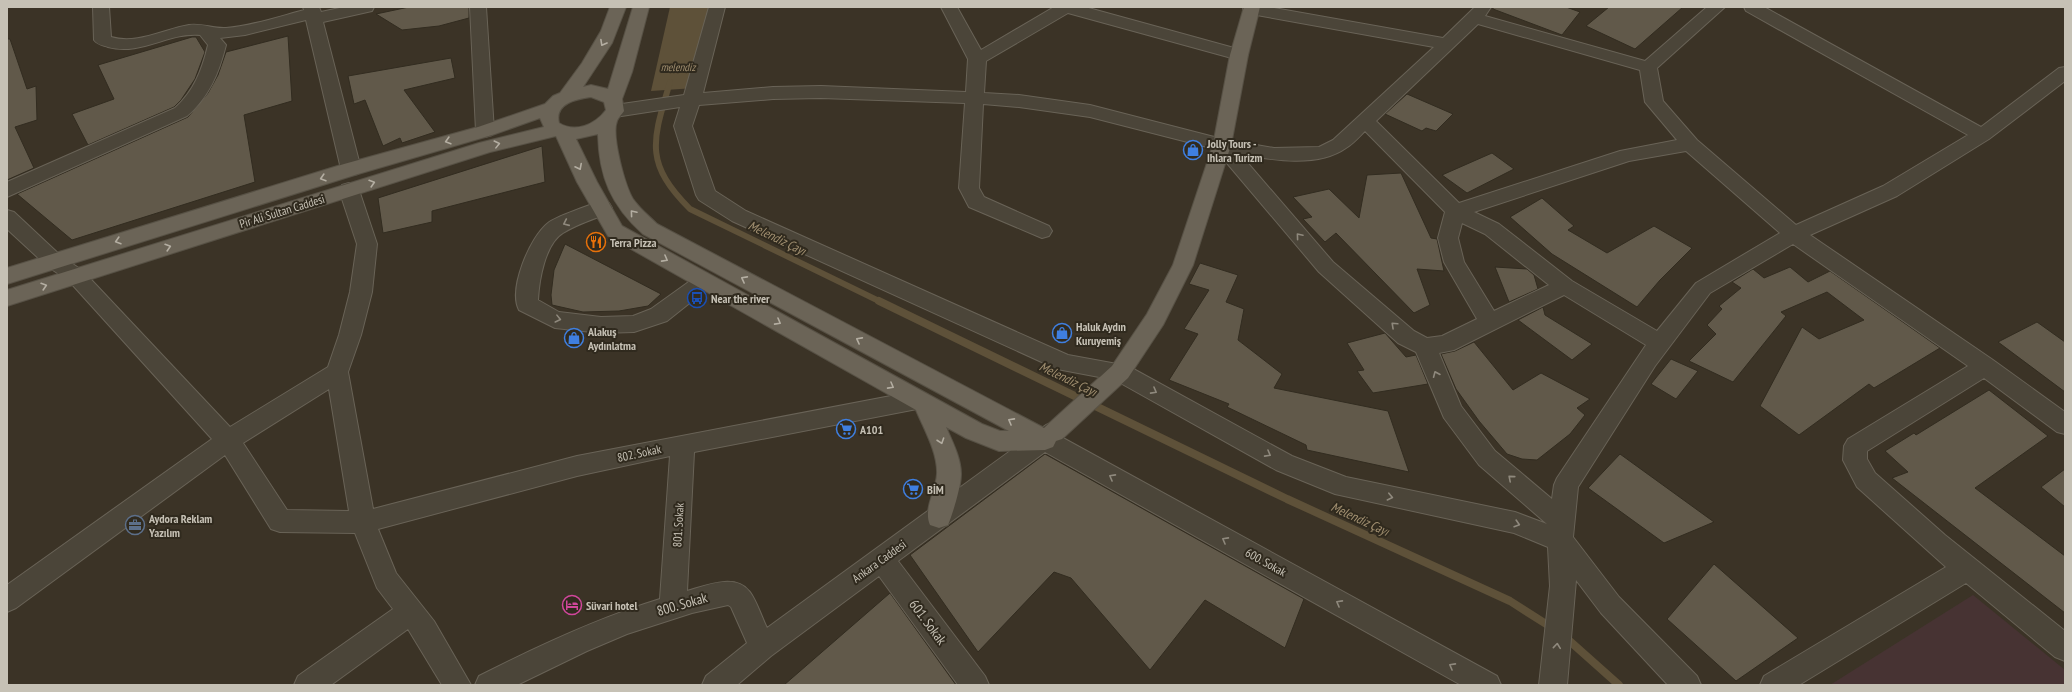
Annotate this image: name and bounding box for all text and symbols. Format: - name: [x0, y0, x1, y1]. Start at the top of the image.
- one-way arrow: [601, 39, 608, 46]
- water label: melendiz: [661, 60, 696, 74]
- one-way arrow: [444, 136, 451, 145]
- place label: Jolly Tours - Ihlara Turizm: [1206, 136, 1262, 165]
- shop icon: Jolly Tours - Ihlara Turizm: [1182, 139, 1204, 161]
- one-way arrow: [493, 141, 500, 149]
- one-way arrow: [575, 163, 582, 170]
- one-way arrow: [320, 173, 327, 182]
- one-way arrow: [369, 179, 376, 188]
- street label: Pir Ali Sultan Caddesi: [238, 191, 326, 231]
- one-way arrow: [630, 211, 637, 218]
- water label: Melendiz Çayı: [745, 217, 810, 260]
- one-way arrow: [563, 218, 570, 226]
- restaurant icon: Terra Pizza: [585, 231, 607, 253]
- one-way arrow: [1297, 233, 1304, 240]
- place label: Terra Pizza: [610, 235, 657, 250]
- one-way arrow: [115, 236, 122, 245]
- one-way arrow: [165, 243, 172, 252]
- one-way arrow: [661, 254, 668, 261]
- one-way arrow: [741, 276, 748, 284]
- one-way arrow: [41, 282, 48, 291]
- bus stop icon: Near the river: [686, 287, 708, 309]
- place label: Near the river: [711, 291, 770, 306]
- one-way arrow: [554, 314, 561, 323]
- one-way arrow: [774, 318, 781, 325]
- place label: Haluk Aydın Kuruyemiş: [1076, 319, 1126, 348]
- shop icon: Haluk Aydın Kuruyemiş: [1051, 322, 1073, 344]
- one-way arrow: [1391, 323, 1398, 330]
- place label: Alakuş Aydınlatma: [587, 324, 636, 353]
- shop icon: Alakuş Aydınlatma: [563, 327, 585, 349]
- one-way arrow: [856, 337, 863, 345]
- water label: Melendiz Çayı: [1036, 358, 1101, 401]
- one-way arrow: [1433, 371, 1441, 378]
- one-way arrow: [887, 381, 895, 388]
- one-way arrow: [1150, 386, 1157, 393]
- supermarket icon: A101: [835, 418, 857, 440]
- one-way arrow: [1008, 418, 1015, 425]
- place label: A101: [859, 422, 883, 437]
- one-way arrow: [936, 438, 944, 445]
- street label: 802. Sokak: [616, 441, 663, 465]
- one-way arrow: [1264, 449, 1271, 456]
- one-way arrow: [1108, 474, 1116, 481]
- one-way arrow: [1508, 476, 1516, 483]
- supermarket icon: BİM: [902, 478, 924, 500]
- place label: BİM: [927, 482, 944, 497]
- one-way arrow: [1386, 492, 1393, 501]
- water label: Melendiz Çayı: [1328, 498, 1393, 540]
- street label: 801. Sokak: [669, 502, 687, 548]
- place label: Aydora Reklam Yazılım: [148, 511, 212, 540]
- office icon: Aydora Reklam Yazılım: [124, 514, 146, 536]
- one-way arrow: [1513, 519, 1520, 528]
- street label: Ankara Caddesi: [849, 536, 909, 586]
- one-way arrow: [1222, 537, 1229, 544]
- street label: 600. Sokak: [1243, 545, 1289, 580]
- street label: 800. Sokak: [655, 588, 710, 620]
- hotel icon: Süvari hotel: [561, 594, 583, 616]
- street label: 601. Sokak: [905, 596, 951, 649]
- place label: Süvari hotel: [586, 598, 637, 613]
- one-way arrow: [1336, 600, 1343, 608]
- one-way arrow: [1552, 643, 1561, 649]
- one-way arrow: [1449, 664, 1457, 671]

